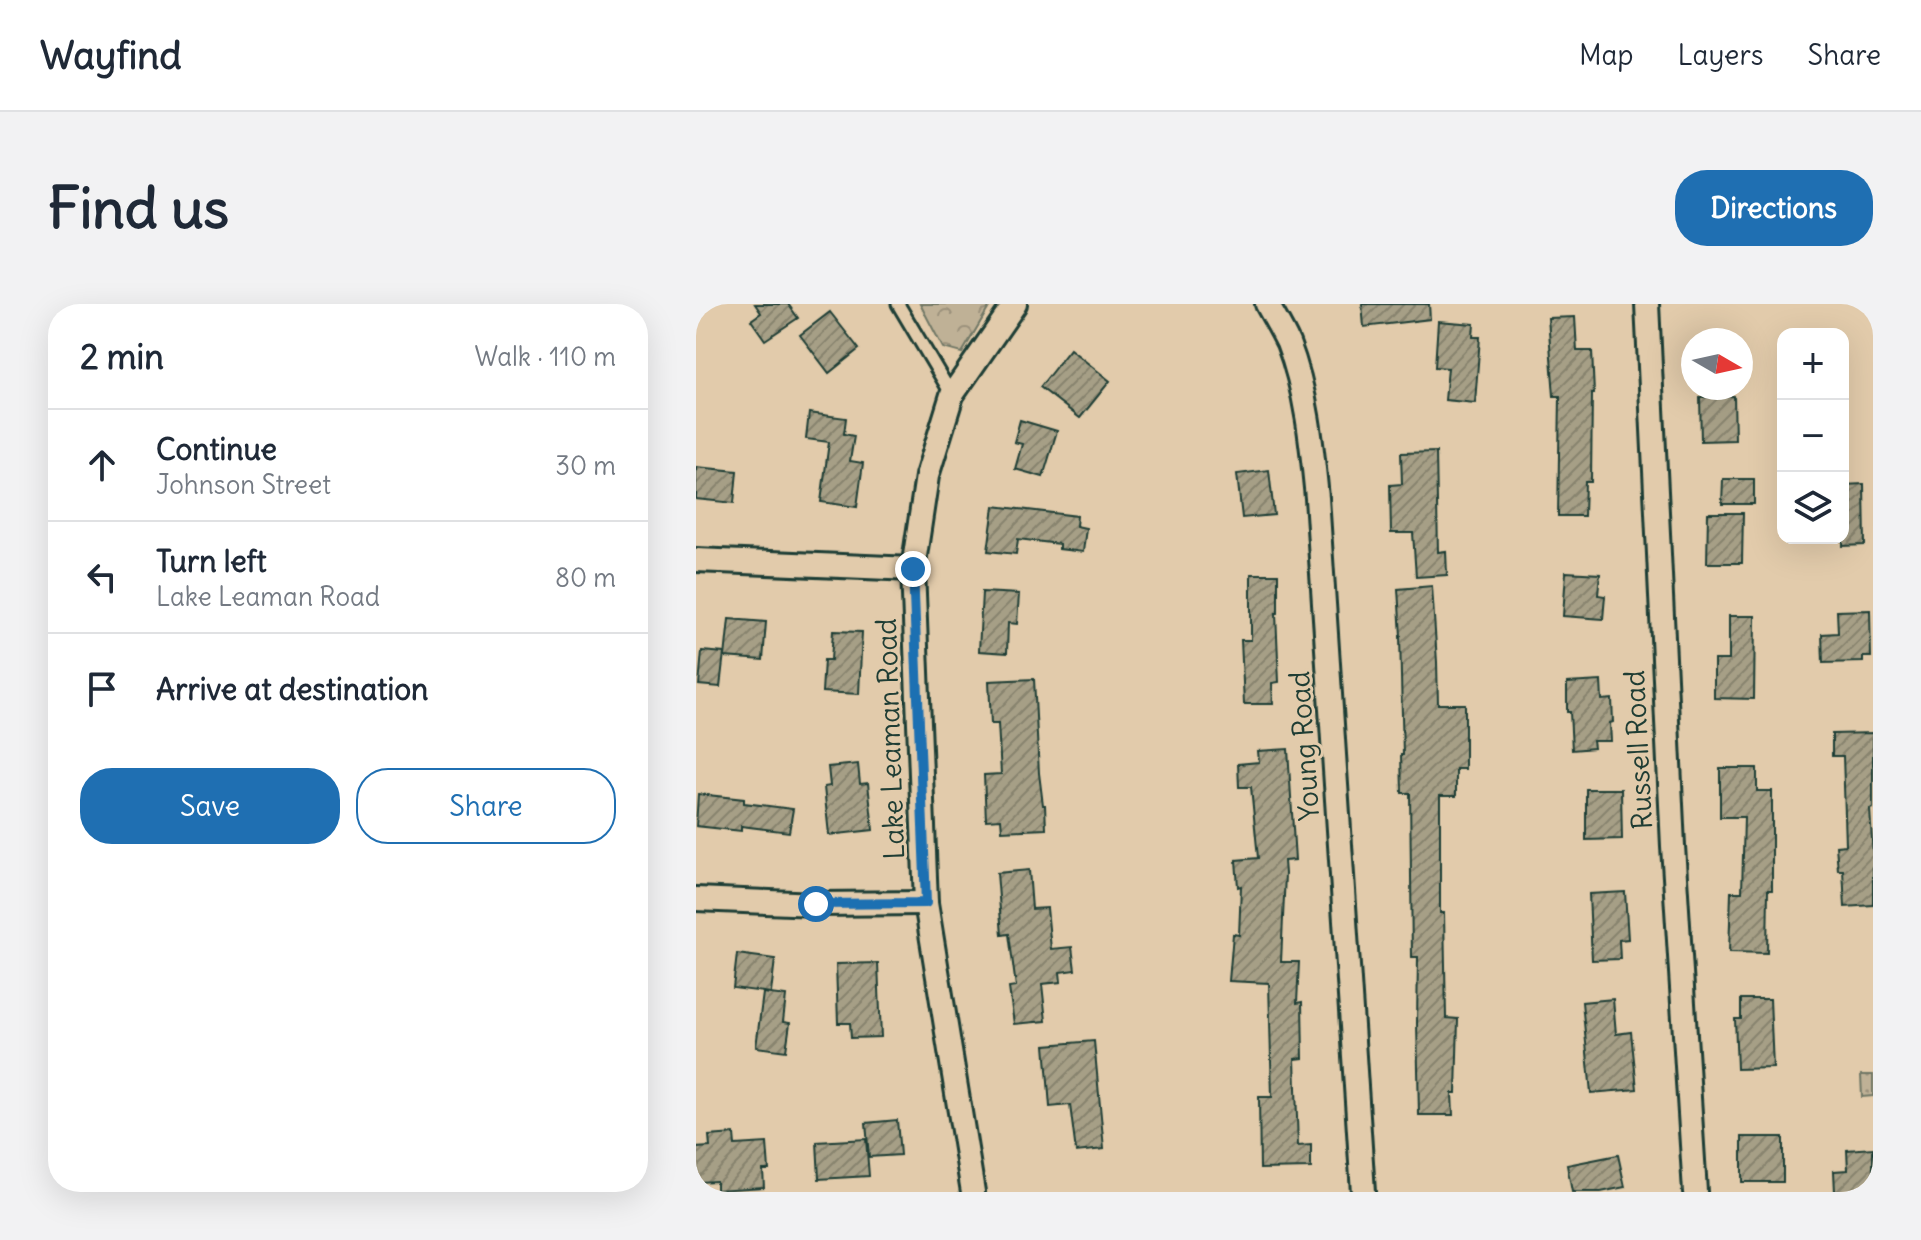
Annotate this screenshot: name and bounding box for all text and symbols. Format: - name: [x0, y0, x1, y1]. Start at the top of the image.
- text: Wayfind: [40, 32, 182, 79]
- text: Map: [1579, 37, 1634, 73]
- text: Layers: [1678, 37, 1764, 73]
- text: Share: [1808, 37, 1881, 73]
- button: Directions: [1675, 170, 1873, 246]
- text: Find us: [48, 173, 229, 243]
- north arrow: [1681, 328, 1753, 400]
- map controls: [1777, 328, 1849, 544]
- button: +: [1777, 328, 1849, 400]
- text: 2 min: [80, 335, 164, 378]
- text: Walk · 110 m: [474, 340, 616, 373]
- button: −: [1777, 400, 1849, 472]
- text: Continue: [156, 430, 277, 468]
- icon: ahead: [80, 443, 124, 487]
- text: 30 m: [555, 449, 616, 482]
- text: Johnson Street: [156, 468, 331, 501]
- button: layers: [1777, 472, 1849, 544]
- text: Turn left: [156, 542, 267, 580]
- route end: [895, 551, 931, 587]
- icon: left: [80, 555, 124, 599]
- text: 80 m: [555, 561, 616, 594]
- text: Lake Leaman Road: [156, 580, 380, 613]
- street label: Lake Leaman Road: [868, 618, 912, 860]
- icon: arrive: [80, 667, 124, 711]
- street label: Russell Road: [1616, 669, 1660, 831]
- text: Arrive at destination: [156, 670, 428, 708]
- street label: Young Road: [1281, 670, 1327, 822]
- button: Save: [80, 768, 340, 844]
- button: Share: [356, 768, 616, 844]
- route start: [798, 886, 834, 922]

